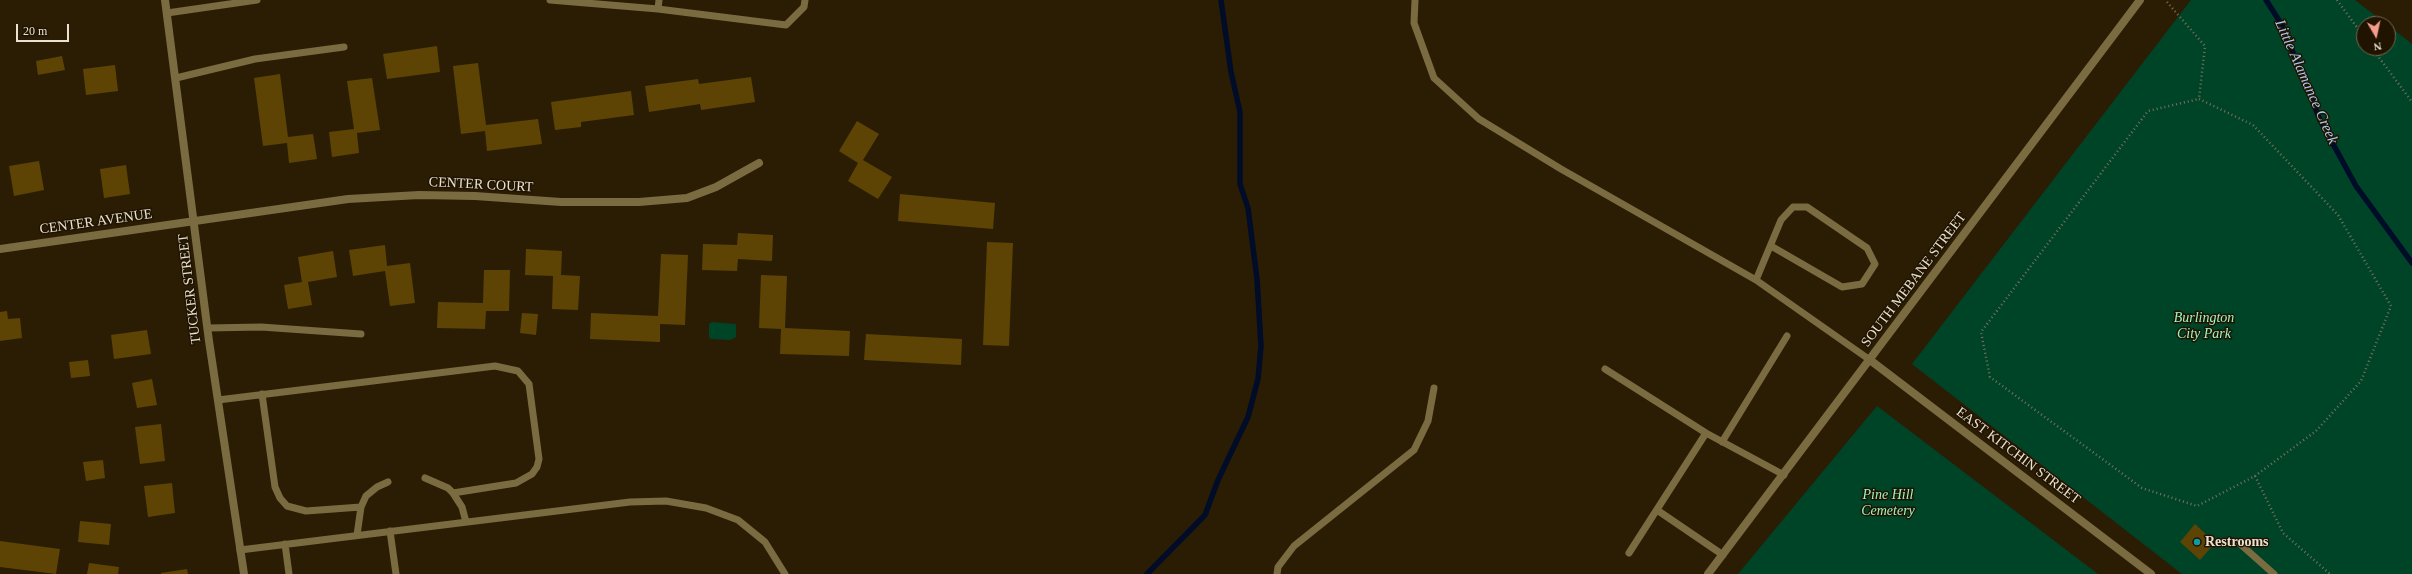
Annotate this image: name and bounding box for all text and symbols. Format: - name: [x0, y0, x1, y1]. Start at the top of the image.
- scale bar: [18, 16, 71, 42]
- north arrow: [2356, 16, 2396, 56]
- water label: Little Alamance Creek: [2270, 17, 2342, 147]
- text: 20 m: [23, 24, 47, 38]
- text: N: [2373, 40, 2383, 53]
- street label: CENTER COURT: [428, 174, 534, 196]
- street label: CENTER AVENUE: [39, 206, 153, 238]
- street label: SOUTH MEBANE STREET: [1858, 209, 1970, 351]
- street label: TUCKER STREET: [175, 233, 205, 345]
- park label: Burlington City Park: [2174, 310, 2234, 342]
- street label: EAST KITCHIN STREET: [1953, 404, 2083, 508]
- park label: Pine Hill Cemetery: [1861, 487, 1915, 520]
- place label: Restrooms: [2205, 534, 2269, 550]
- marker: Restrooms: [2192, 537, 2202, 547]

